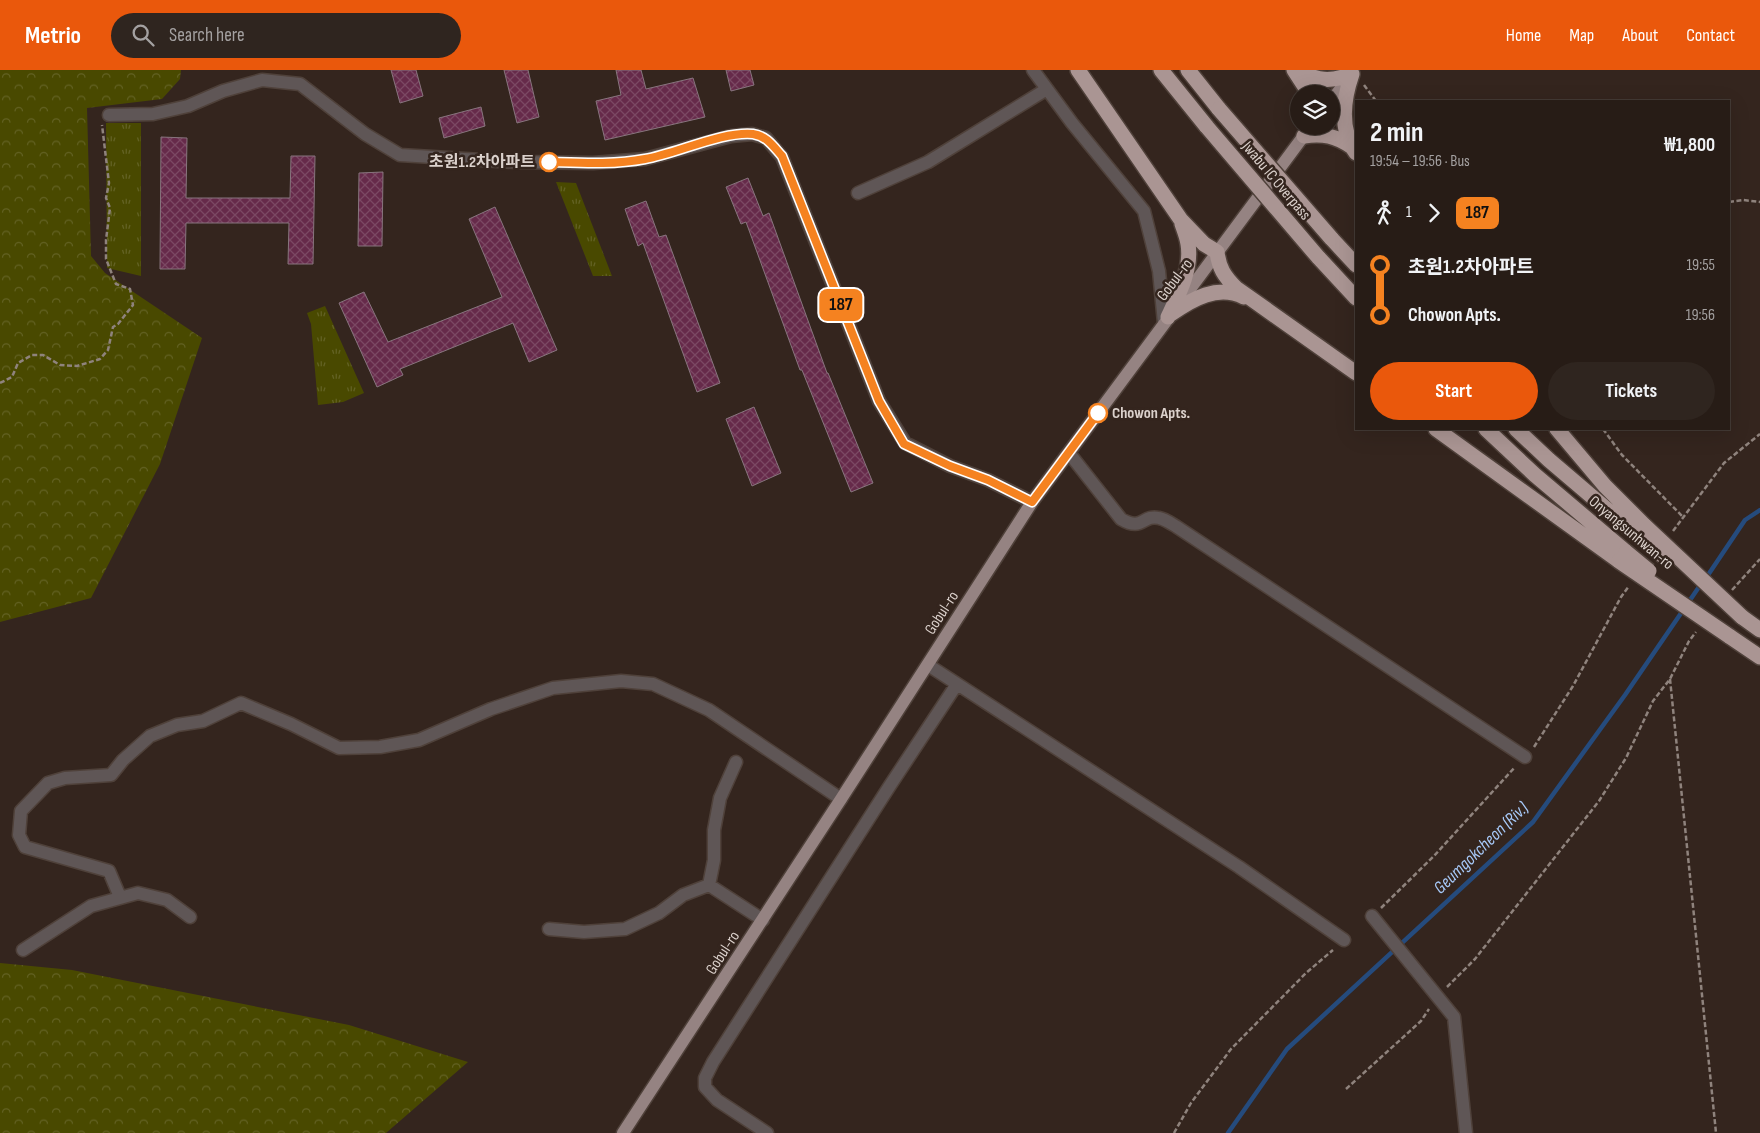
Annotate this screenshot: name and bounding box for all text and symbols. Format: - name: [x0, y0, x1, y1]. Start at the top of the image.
- search box: [111, 13, 461, 58]
- text: Metrio: [25, 21, 81, 50]
- icon: search: [129, 21, 157, 49]
- text: Search here: [169, 24, 245, 47]
- text: Home: [1506, 25, 1541, 46]
- text: Map: [1569, 25, 1594, 46]
- text: About: [1622, 25, 1658, 46]
- text: Contact: [1686, 25, 1735, 46]
- map controls: [1290, 85, 1340, 135]
- button: layers: [1290, 85, 1340, 135]
- text: 2 min: [1370, 116, 1423, 149]
- text: ₩1,800: [1664, 134, 1715, 157]
- street label: Jwabu IC Overpass: [1237, 137, 1315, 224]
- marker: 초원1.2차아파트: [539, 152, 559, 172]
- text: 19:54 – 19:56 · Bus: [1370, 152, 1470, 171]
- place label: 초원1.2차아파트: [429, 153, 535, 172]
- icon: walk: [1370, 199, 1398, 227]
- icon: forward: [1420, 199, 1448, 227]
- text: 187: [1466, 202, 1489, 223]
- text: 1: [1406, 203, 1412, 222]
- street label: Gobul-ro: [1153, 255, 1197, 305]
- text: 초원1.2차아파트: [1408, 256, 1534, 279]
- text: 19:55: [1686, 256, 1715, 275]
- line badge: 187: [812, 289, 870, 321]
- text: 187: [829, 294, 853, 315]
- text: Chowon Apts.: [1408, 304, 1501, 327]
- text: 19:56: [1686, 306, 1715, 325]
- button: Start: [1370, 362, 1538, 420]
- button: Tickets: [1548, 362, 1715, 420]
- marker: Chowon Apts.: [1088, 403, 1108, 423]
- place label: Chowon Apts.: [1112, 404, 1190, 423]
- street label: Onyangsunhwan-ro: [1585, 492, 1677, 574]
- street label: Gobul-ro: [921, 588, 963, 638]
- water label: Geumgokcheon (Riv.): [1429, 798, 1533, 898]
- street label: Gobul-ro: [702, 928, 744, 978]

